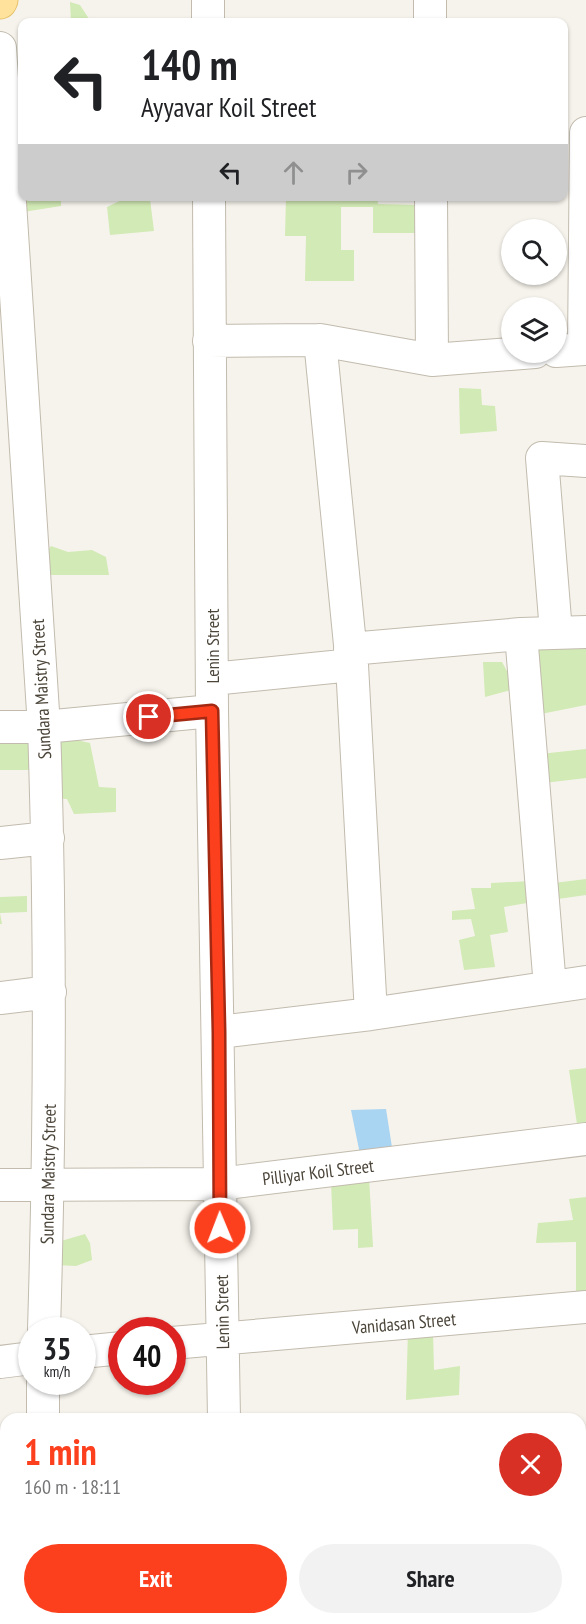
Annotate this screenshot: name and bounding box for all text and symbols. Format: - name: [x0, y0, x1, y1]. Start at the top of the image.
- text: 140 m: [141, 37, 238, 92]
- icon: left: [42, 42, 120, 120]
- text: Ayyavar Koil Street: [141, 90, 316, 124]
- icon: left: [214, 156, 247, 189]
- icon: ahead: [277, 156, 310, 189]
- icon: right: [340, 156, 373, 189]
- map controls: [501, 219, 567, 363]
- button: search: [501, 219, 567, 285]
- button: layers: [501, 297, 567, 363]
- street label: Lenin Street: [201, 609, 224, 683]
- street label: Sundara Maistry Street: [26, 618, 56, 760]
- pin: [123, 691, 174, 742]
- icon: arrive: [132, 700, 165, 733]
- street label: Sundara Maistry Street: [35, 1104, 61, 1244]
- street label: Pilliyar Koil Street: [261, 1154, 375, 1190]
- position arrow: [188, 1196, 252, 1260]
- street label: Lenin Street: [210, 1274, 234, 1350]
- street label: Vanidasan Street: [350, 1307, 457, 1339]
- speed limit sign: 40: [108, 1317, 186, 1395]
- text: 35: [43, 1329, 71, 1368]
- text: km/h: [44, 1362, 70, 1381]
- text: 1 min: [24, 1428, 97, 1475]
- button: close: [499, 1433, 562, 1496]
- text: 160 m · 18:11: [24, 1474, 121, 1500]
- button: Exit: [24, 1544, 287, 1613]
- button: Share: [299, 1544, 562, 1613]

